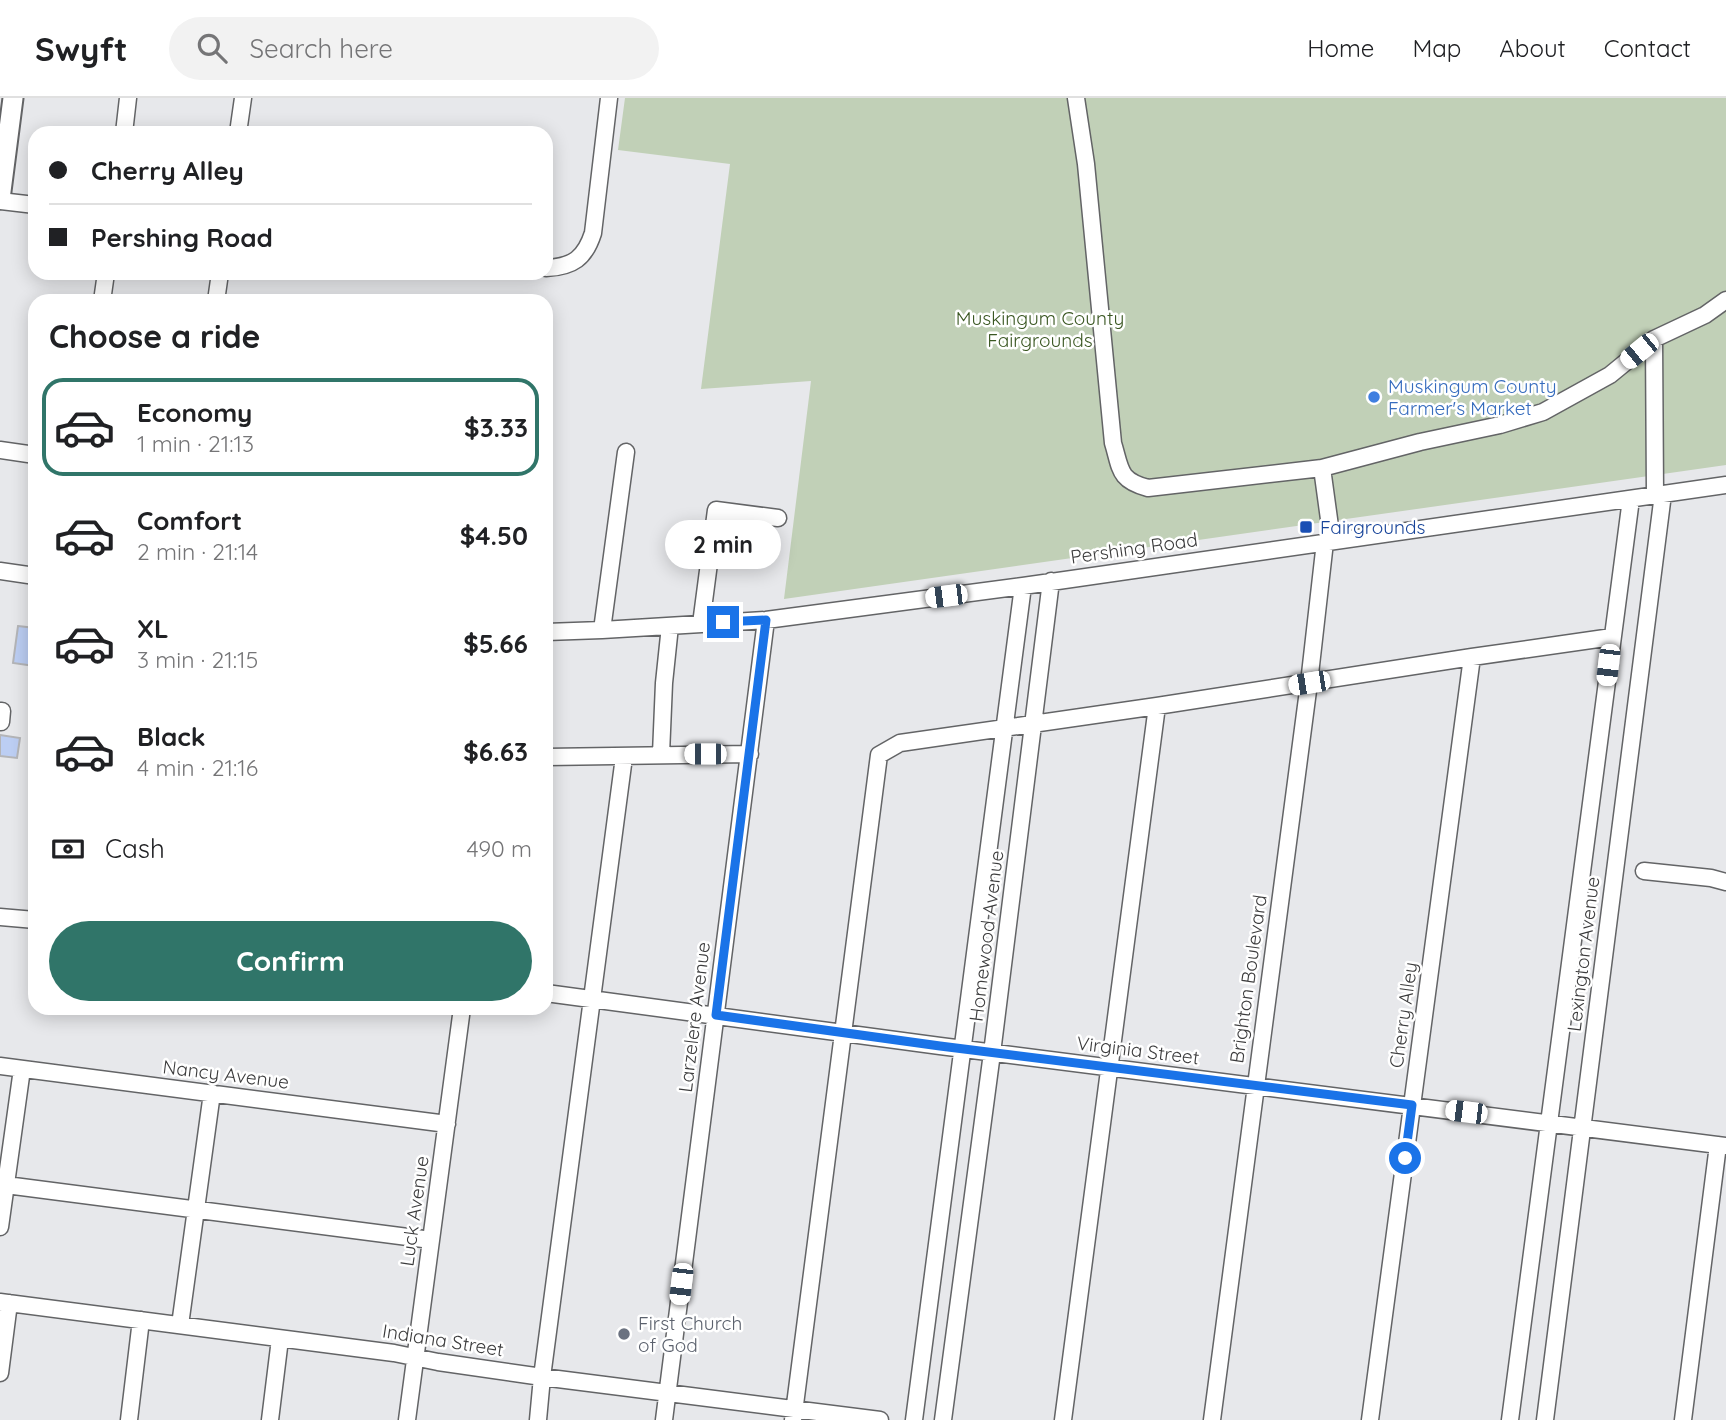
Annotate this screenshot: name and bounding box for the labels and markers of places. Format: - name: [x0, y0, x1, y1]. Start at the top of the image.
- place label: Muskingum County Farmer's Market: [1388, 374, 1557, 420]
- marker: Muskingum County Farmer's Market: [1366, 389, 1382, 405]
- place label: Fairgrounds: [1320, 515, 1426, 539]
- marker: Fairgrounds: [1298, 519, 1314, 535]
- place label: First Church of God: [638, 1311, 742, 1357]
- marker: First Church of God: [616, 1326, 632, 1342]

